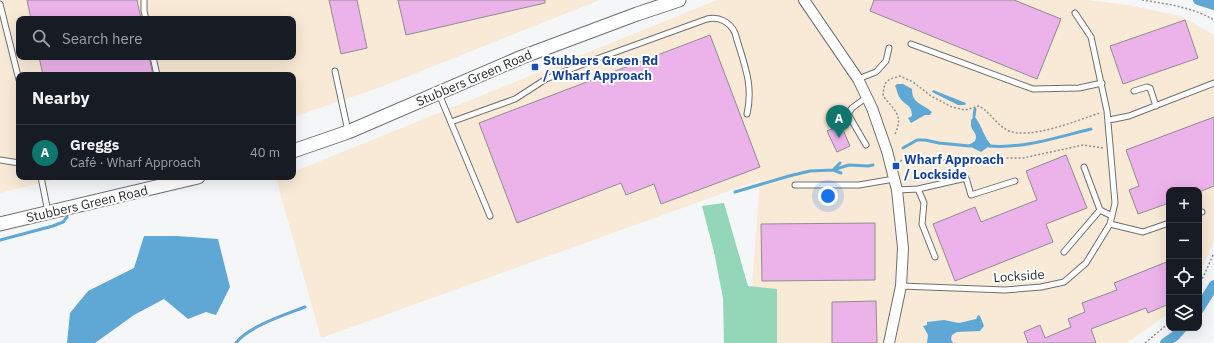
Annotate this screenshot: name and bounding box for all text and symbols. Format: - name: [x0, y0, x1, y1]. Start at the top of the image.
- search box: [16, 16, 296, 60]
- icon: search: [30, 27, 52, 49]
- text: Search here: [62, 29, 142, 48]
- street label: Stubbers Green Road: [413, 46, 535, 110]
- place label: Stubbers Green Rd / Wharf Approach: [543, 52, 658, 84]
- marker: Stubbers Green Rd / Wharf Approach: [530, 62, 540, 72]
- text: Nearby: [32, 87, 90, 109]
- pin: A: [826, 105, 852, 138]
- text: Greggs: [70, 135, 119, 154]
- text: A: [41, 144, 49, 161]
- text: 40 m: [250, 144, 280, 161]
- place label: Wharf Approach / Lockside: [904, 151, 1004, 183]
- text: Café · Wharf Approach: [70, 154, 201, 171]
- marker: Wharf Approach / Lockside: [891, 161, 901, 171]
- street label: Stubbers Green Road: [25, 182, 149, 226]
- your location: [818, 186, 838, 206]
- map controls: [1166, 187, 1202, 331]
- button: +: [1166, 187, 1202, 223]
- button: −: [1166, 223, 1202, 259]
- button: locate: [1166, 259, 1202, 295]
- street label: Lockside: [993, 266, 1045, 286]
- button: layers: [1166, 295, 1202, 331]

